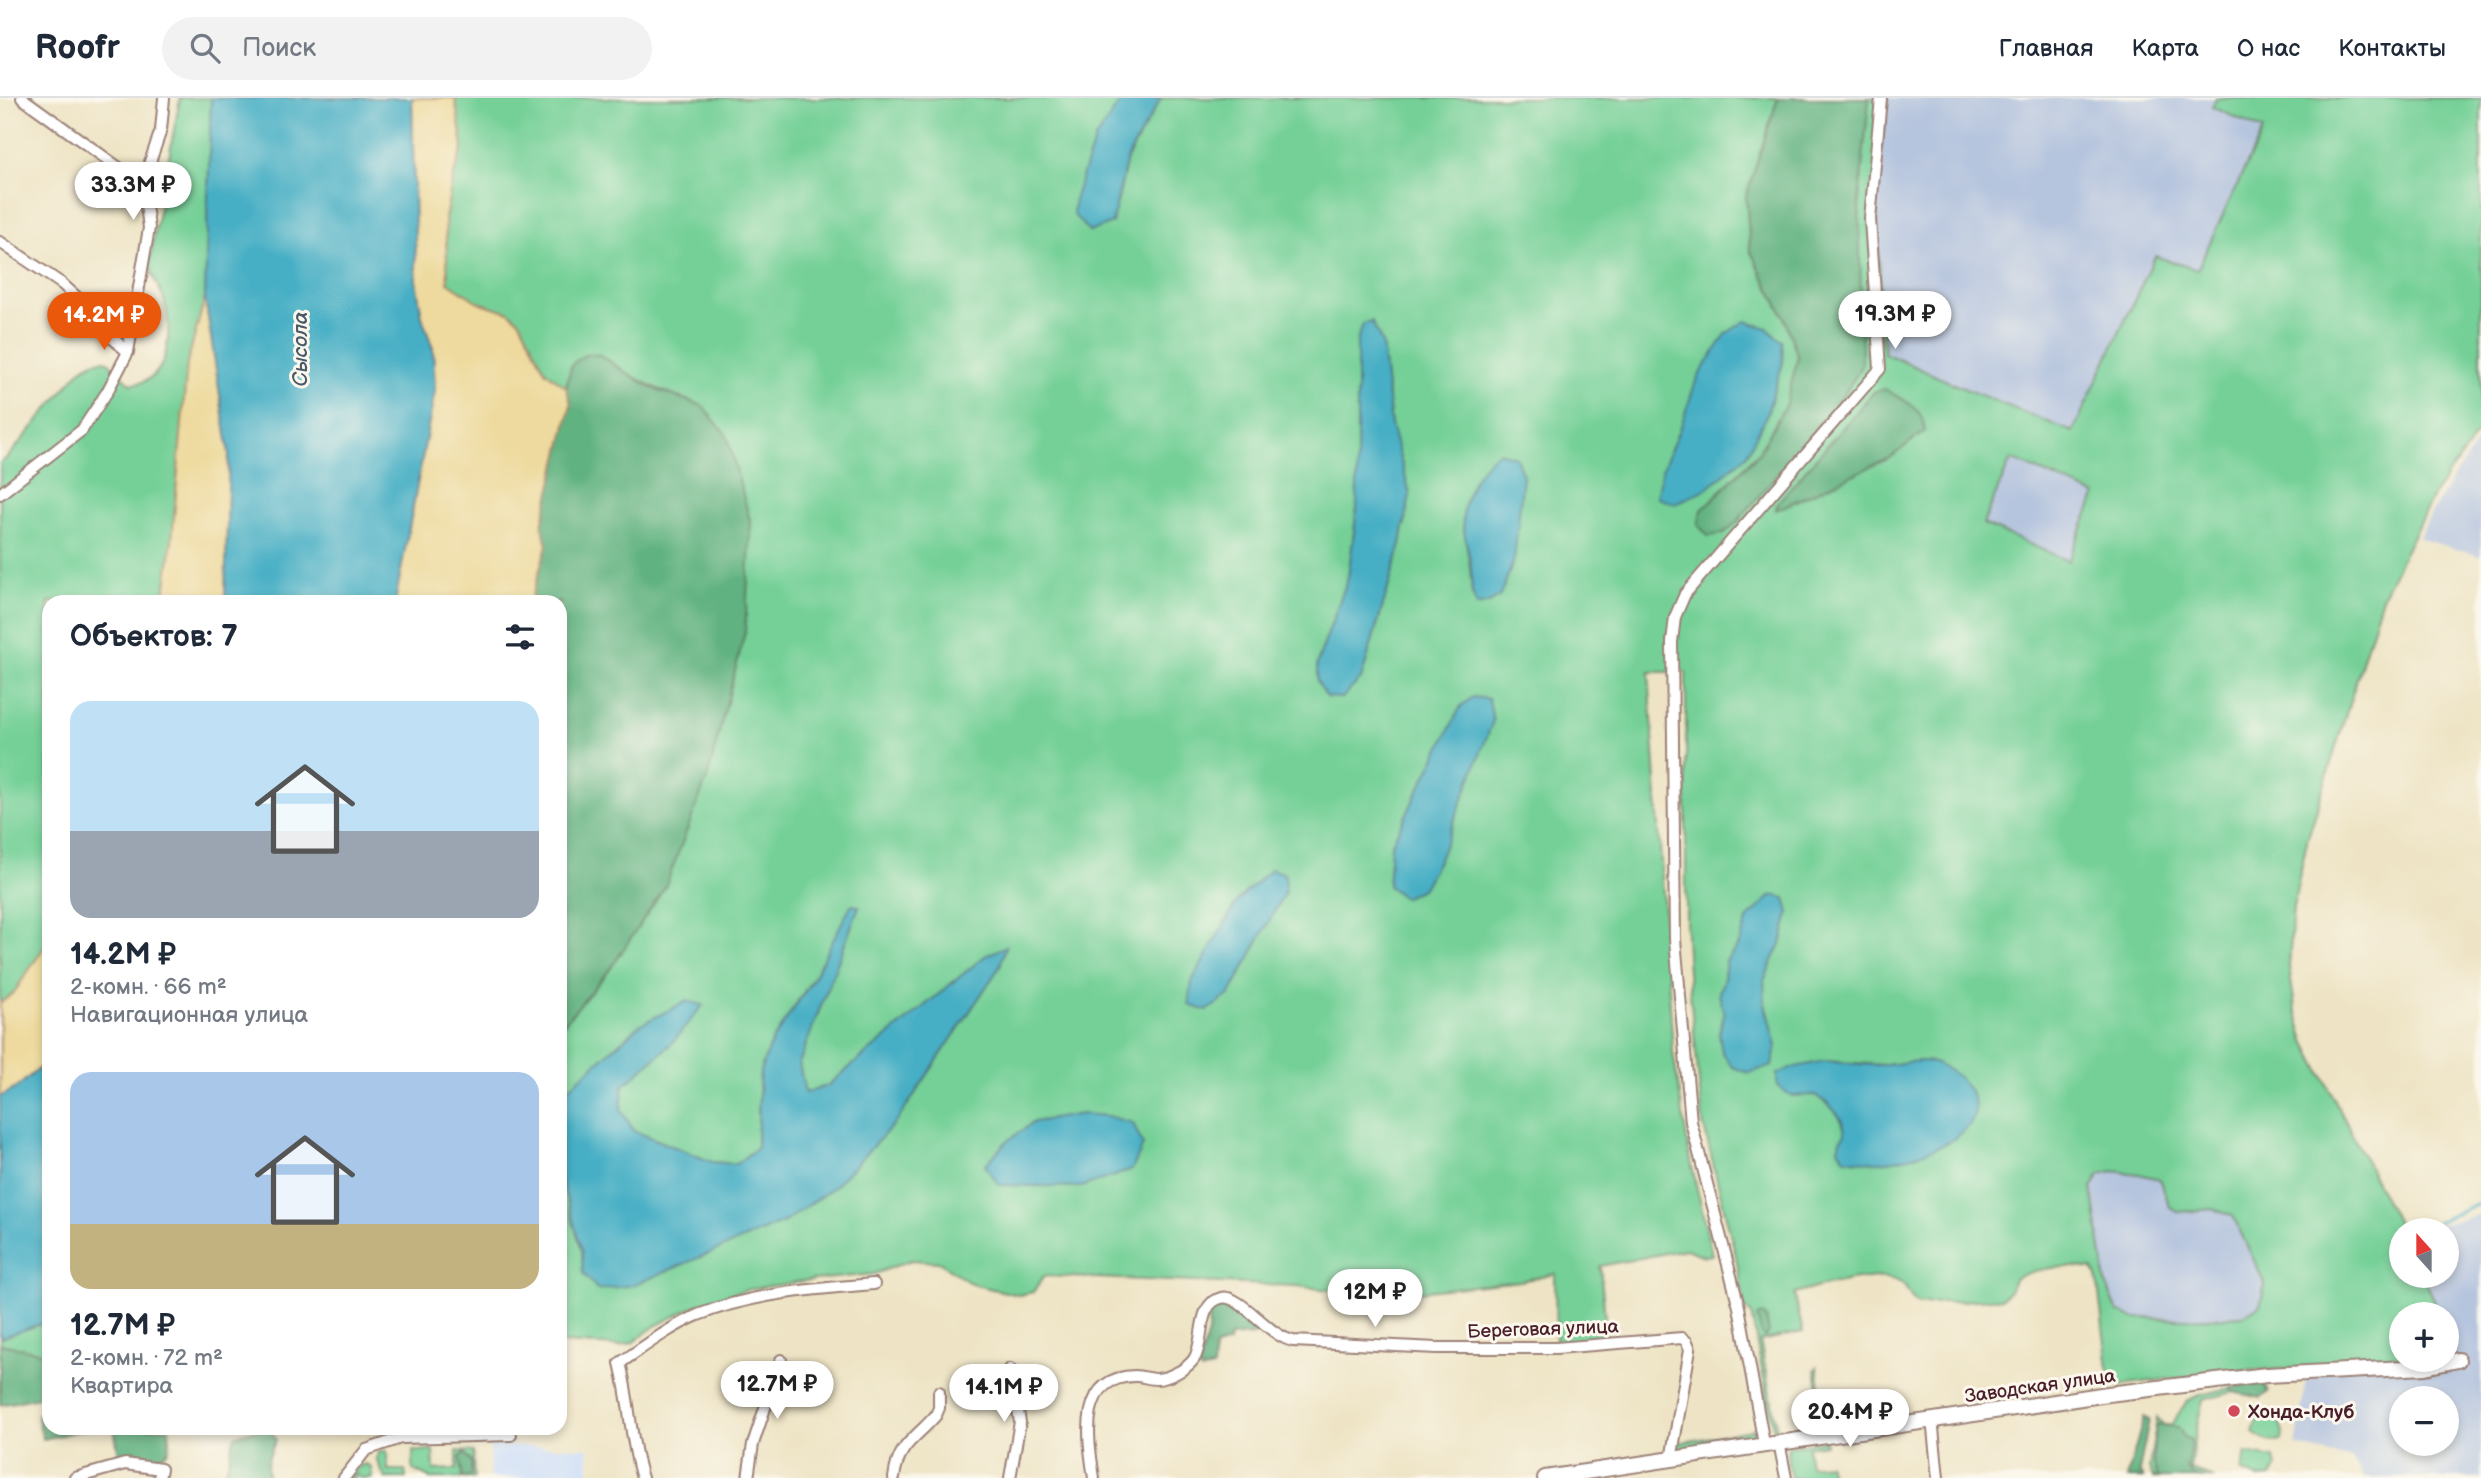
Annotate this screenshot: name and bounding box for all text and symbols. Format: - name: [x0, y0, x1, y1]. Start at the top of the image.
- search box: [162, 17, 652, 80]
- text: Roofr: [35, 28, 120, 68]
- icon: search: [186, 29, 224, 67]
- text: Поиск: [242, 33, 316, 64]
- text: Главная: [1999, 34, 2093, 63]
- text: Карта: [2131, 34, 2199, 63]
- text: О нас: [2237, 34, 2300, 63]
- text: Контакты: [2338, 34, 2446, 63]
- pin: 33.3M ₽: [68, 162, 198, 222]
- text: 33.3M ₽: [91, 171, 175, 199]
- pin: 14.2M ₽: [39, 292, 169, 352]
- pin: 19.3M ₽: [1830, 292, 1960, 351]
- text: 19.3M ₽: [1854, 300, 1936, 328]
- text: 14.2M ₽: [63, 301, 145, 329]
- water label: Сысола: [288, 312, 313, 386]
- icon: filters: [501, 618, 539, 656]
- text: Объектов: 7: [70, 619, 238, 655]
- icon: home: [242, 746, 368, 872]
- text: 14.2M ₽: [70, 937, 176, 973]
- text: 2-комн. · 66 m²: [70, 973, 227, 1001]
- text: Навигационная улица: [70, 1001, 308, 1029]
- icon: home: [242, 1117, 368, 1243]
- north arrow: [2389, 1218, 2459, 1288]
- map controls: [2389, 1218, 2459, 1456]
- pin: 12M ₽: [1326, 1270, 1424, 1329]
- text: 12M ₽: [1344, 1278, 1406, 1306]
- button: +: [2389, 1302, 2459, 1372]
- text: 12.7M ₽: [70, 1308, 175, 1344]
- street label: Береговая улица: [1467, 1315, 1619, 1344]
- text: 2-комн. · 72 m²: [70, 1344, 223, 1372]
- pin: 12.7M ₽: [712, 1362, 842, 1421]
- pin: 14.1M ₽: [939, 1364, 1069, 1424]
- street label: Заводская улица: [1963, 1365, 2117, 1408]
- text: 12.7M ₽: [737, 1370, 817, 1398]
- text: Квартира: [70, 1372, 173, 1400]
- text: 14.1M ₽: [965, 1373, 1043, 1401]
- button: −: [2389, 1386, 2459, 1456]
- pin: 20.4M ₽: [1785, 1390, 1915, 1449]
- text: 20.4M ₽: [1807, 1398, 1893, 1426]
- place label: Хонда-Клуб: [2247, 1401, 2354, 1424]
- marker: Хонда-Клуб: [2226, 1403, 2242, 1419]

